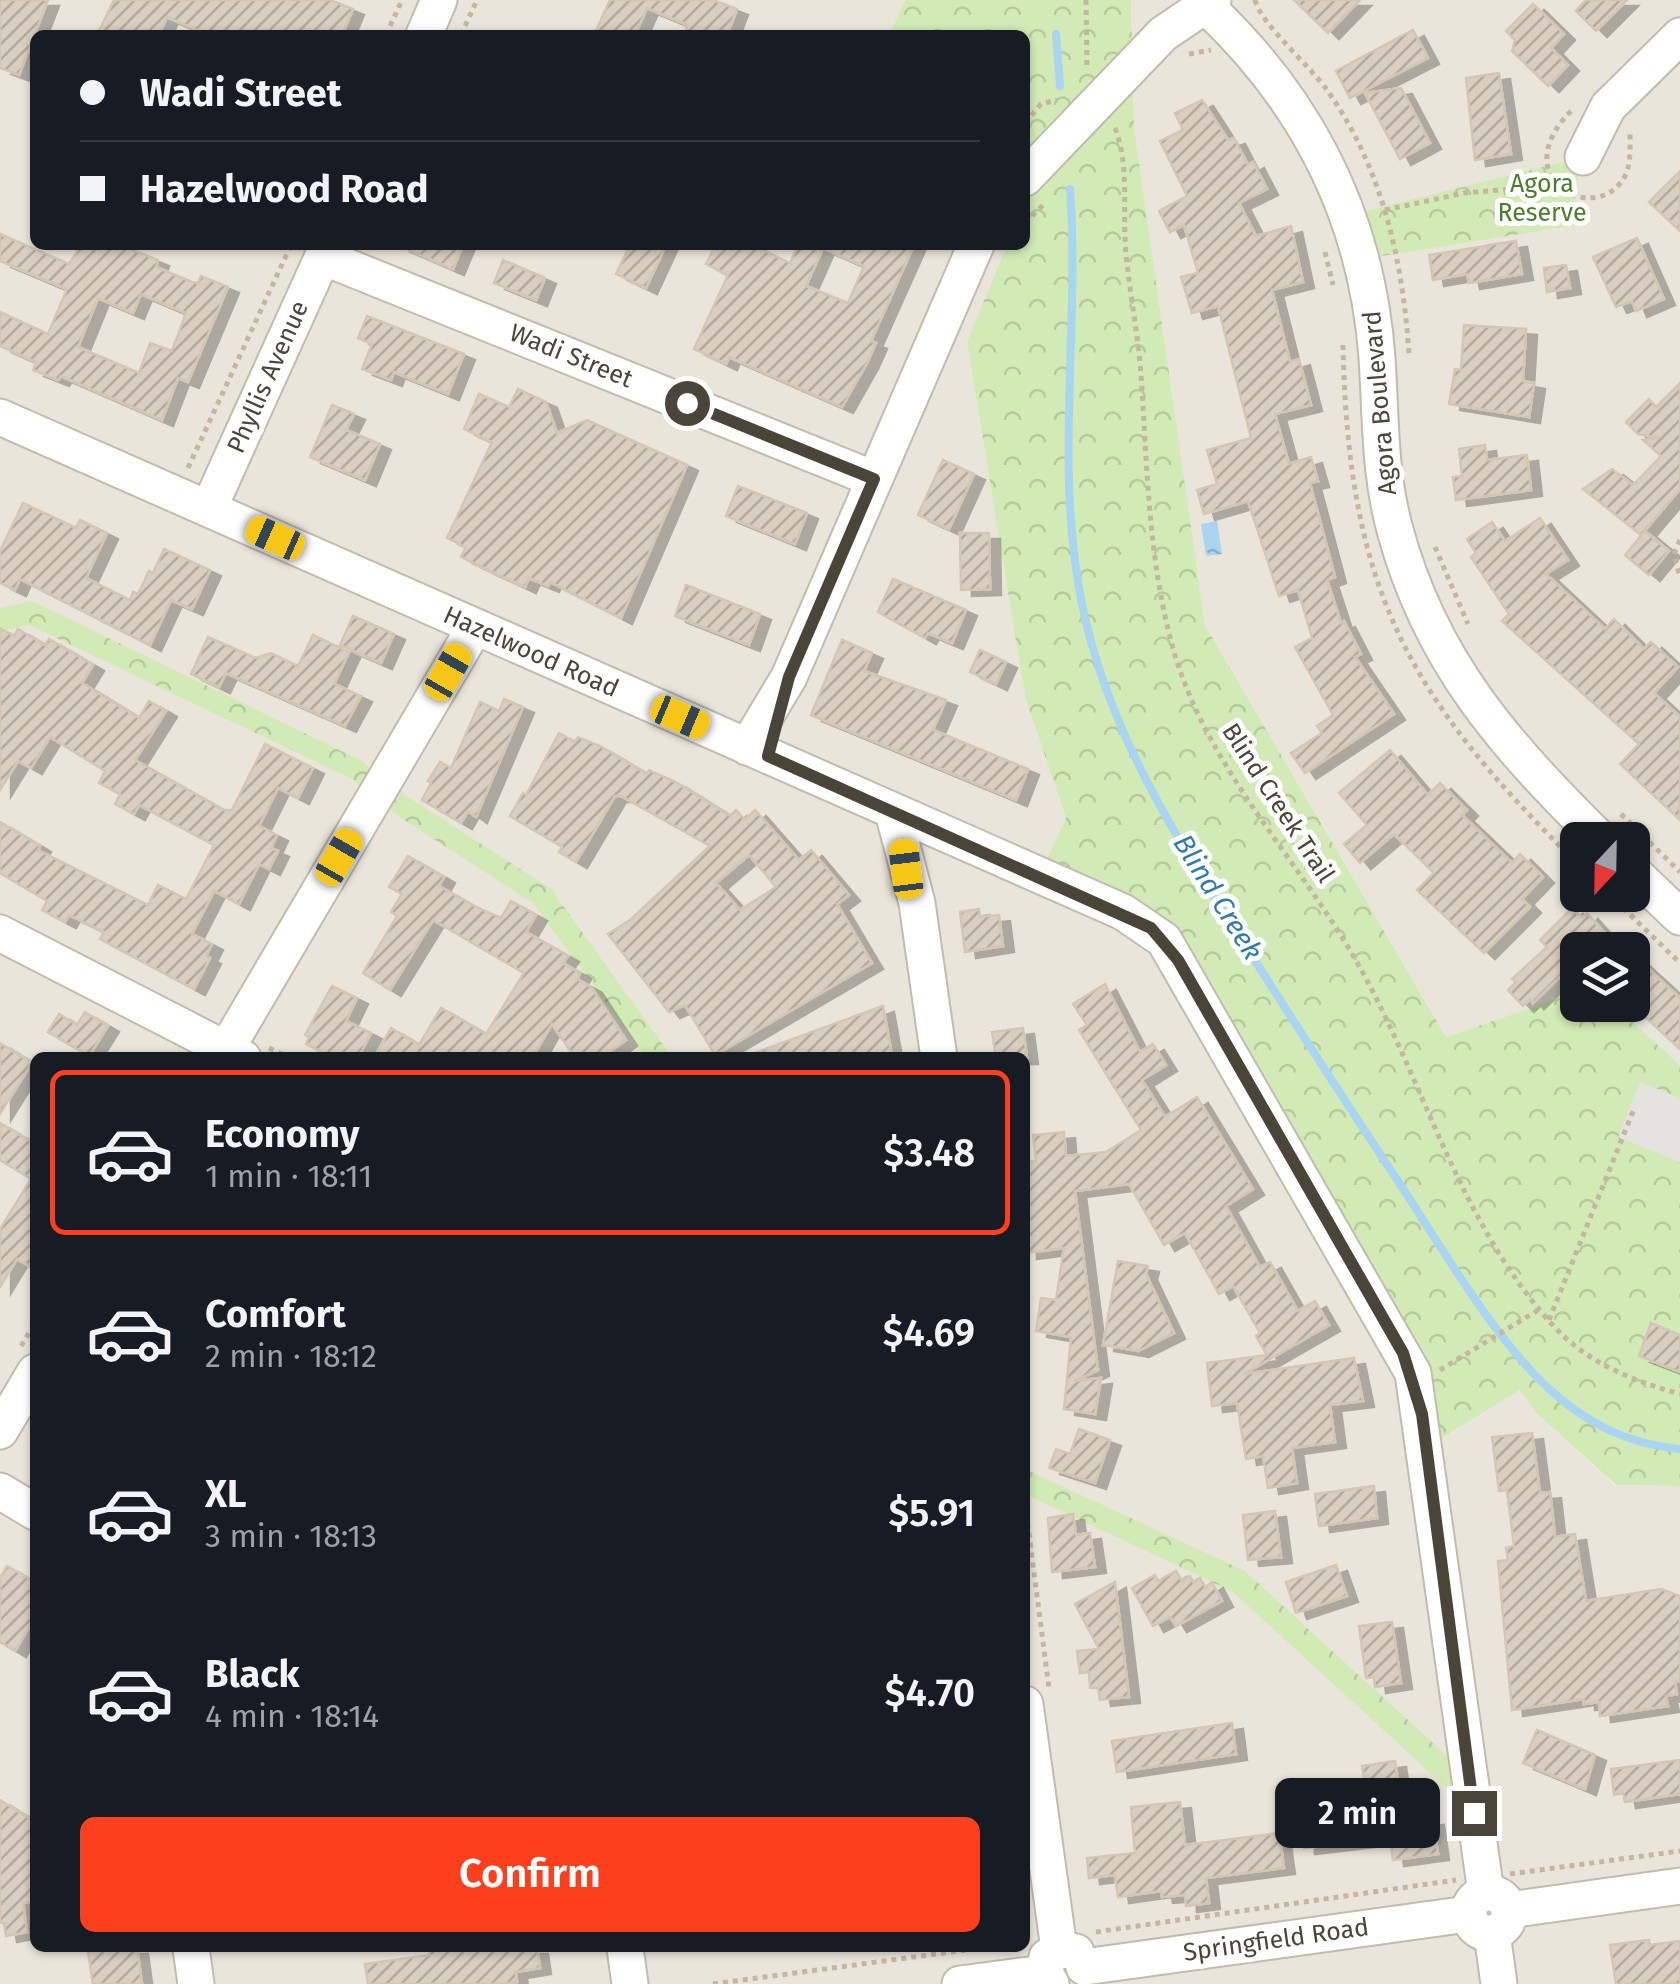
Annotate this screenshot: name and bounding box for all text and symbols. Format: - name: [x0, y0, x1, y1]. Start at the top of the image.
- text: Wadi Street: [140, 70, 342, 116]
- text: Hazelwood Road: [140, 166, 428, 212]
- park label: Agora Reserve: [1497, 169, 1587, 228]
- street label: Phyllis Avenue: [221, 296, 315, 458]
- street label: Agora Boulevard: [1357, 310, 1403, 496]
- street label: Wadi Street: [505, 318, 638, 395]
- route start: [665, 381, 710, 426]
- car: [241, 512, 309, 564]
- street label: Hazelwood Road: [439, 600, 623, 704]
- car: [420, 639, 476, 705]
- car: [647, 691, 713, 743]
- street label: Blind Creek Trail: [1215, 718, 1341, 888]
- north arrow: [1560, 822, 1650, 912]
- map controls: [1560, 822, 1650, 1022]
- car: [311, 824, 367, 890]
- water label: Blind Creek: [1166, 828, 1270, 966]
- car: [887, 837, 925, 901]
- button: layers: [1560, 932, 1650, 1022]
- icon: car: [85, 1108, 175, 1198]
- text: Economy: [205, 1111, 360, 1157]
- text: $3.48: [884, 1130, 975, 1176]
- text: 1 min · 18:11: [205, 1157, 372, 1195]
- icon: car: [85, 1288, 175, 1378]
- text: Comfort: [205, 1291, 346, 1337]
- text: $4.69: [883, 1310, 975, 1356]
- text: 2 min · 18:12: [205, 1337, 377, 1375]
- icon: car: [85, 1468, 175, 1558]
- text: XL: [205, 1471, 247, 1517]
- text: $5.91: [888, 1490, 975, 1536]
- text: 3 min · 18:13: [205, 1517, 377, 1555]
- icon: car: [85, 1648, 175, 1738]
- text: Black: [205, 1651, 300, 1697]
- text: $4.70: [885, 1670, 975, 1716]
- text: 4 min · 18:14: [205, 1697, 379, 1735]
- callout: 2 min: [1274, 1778, 1439, 1848]
- route end: [1452, 1791, 1497, 1836]
- text: 2 min: [1318, 1794, 1397, 1832]
- button: Confirm: [80, 1817, 980, 1932]
- street label: Springfield Road: [1181, 1912, 1371, 1968]

